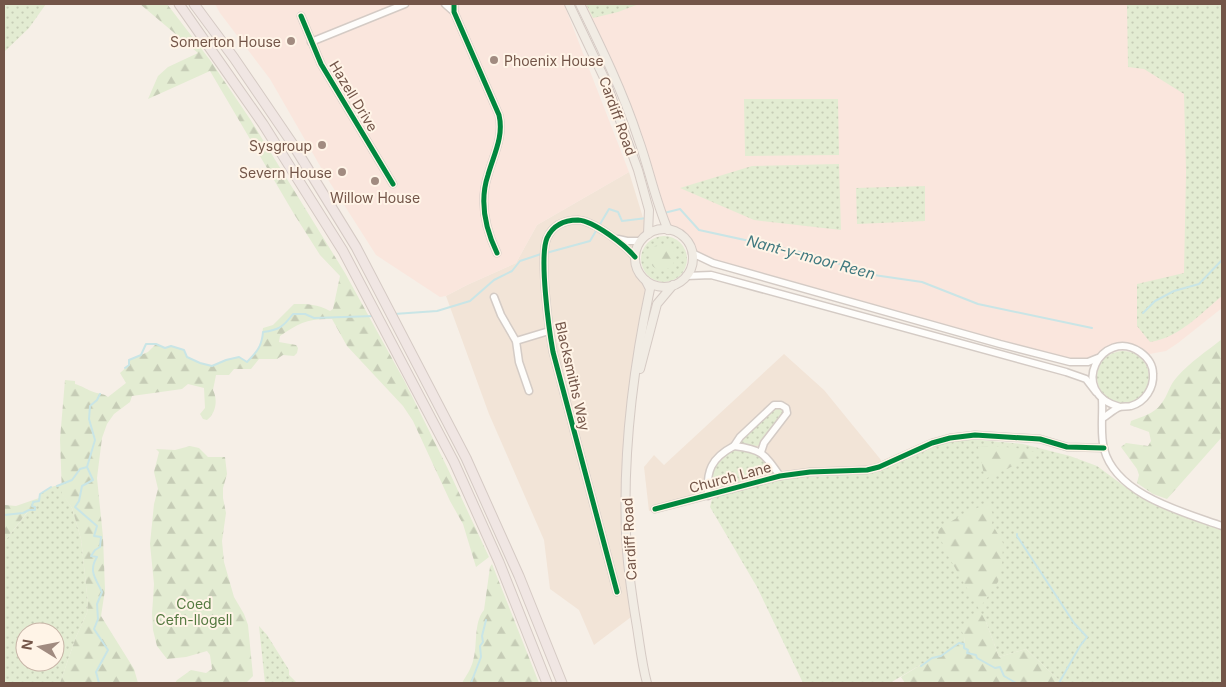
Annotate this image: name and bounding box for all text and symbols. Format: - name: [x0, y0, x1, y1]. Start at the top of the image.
- place label: Somerton House: [170, 33, 281, 50]
- marker: Somerton House: [285, 35, 297, 47]
- place label: Phoenix House: [504, 52, 604, 69]
- marker: Phoenix House: [488, 54, 500, 66]
- street label: Hazell Drive: [326, 58, 382, 134]
- street label: Cardiff Road: [596, 74, 640, 158]
- place label: Sysgroup: [249, 137, 312, 154]
- marker: Sysgroup: [316, 139, 328, 151]
- place label: Severn House: [239, 164, 332, 181]
- marker: Severn House: [336, 166, 348, 178]
- marker: Willow House: [369, 175, 381, 187]
- place label: Willow House: [330, 189, 420, 206]
- water label: Nant-y-moor Reen: [745, 231, 877, 283]
- street label: Blacksmiths Way: [552, 320, 594, 433]
- street label: Church Lane: [687, 458, 773, 496]
- street label: Cardiff Road: [618, 497, 640, 581]
- park label: Coed Cefn-llogell: [156, 595, 233, 628]
- north arrow: [15, 622, 65, 672]
- text: N: [17, 638, 36, 651]

